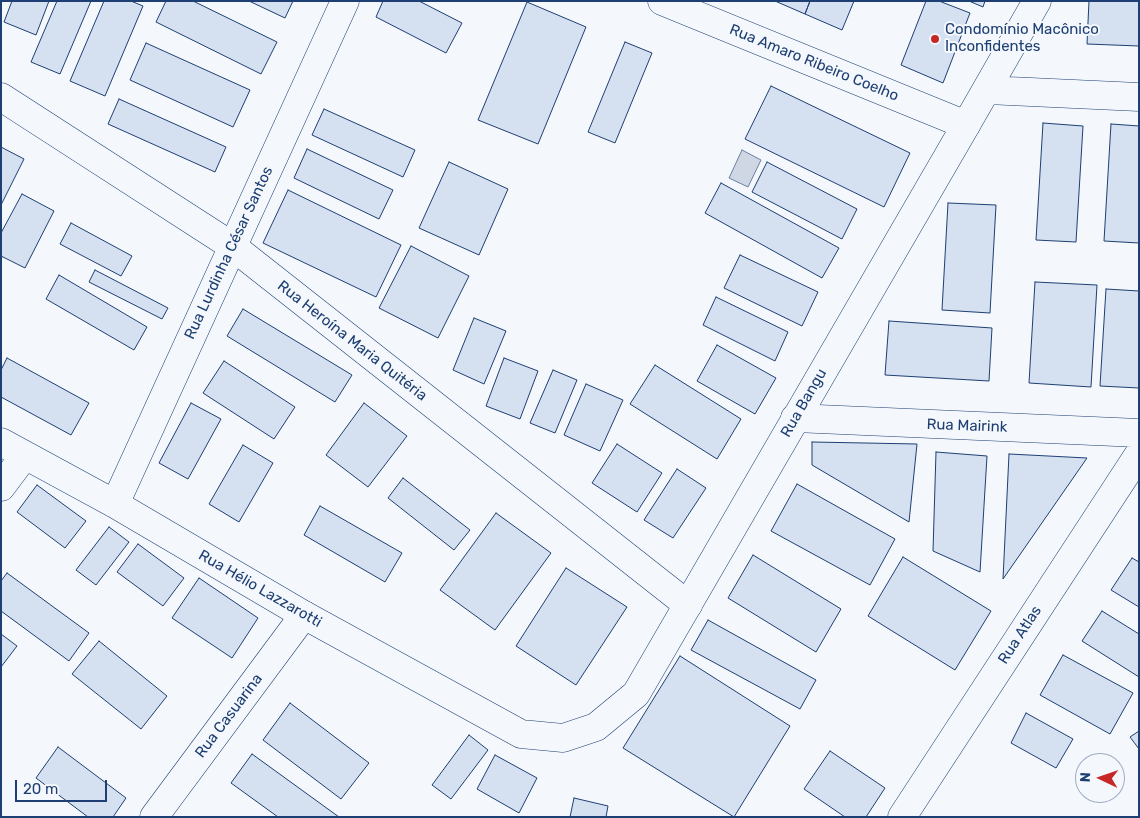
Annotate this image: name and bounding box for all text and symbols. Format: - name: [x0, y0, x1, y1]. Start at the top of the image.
- street label: Rua Amaro Ribeiro Coelho: [727, 21, 901, 105]
- place label: Condomínio Macônico Inconfidentes: [945, 21, 1099, 56]
- marker: Condomínio Macônico Inconfidentes: [929, 33, 941, 45]
- street label: Rua Lurdinha César Santos: [181, 164, 277, 342]
- street label: Rua Heroína Maria Quitéria: [274, 277, 430, 405]
- street label: Rua Bangu: [777, 366, 831, 440]
- street label: Rua Mairink: [926, 416, 1008, 436]
- street label: Rua Hélio Lazzarotti: [195, 546, 325, 632]
- street label: Rua Atlas: [995, 602, 1045, 668]
- street label: Rua Casuarina: [191, 670, 267, 762]
- north arrow: [1075, 753, 1125, 803]
- scale bar: [18, 770, 110, 802]
- text: N: [1077, 772, 1094, 783]
- text: 20 m: [23, 780, 58, 798]

